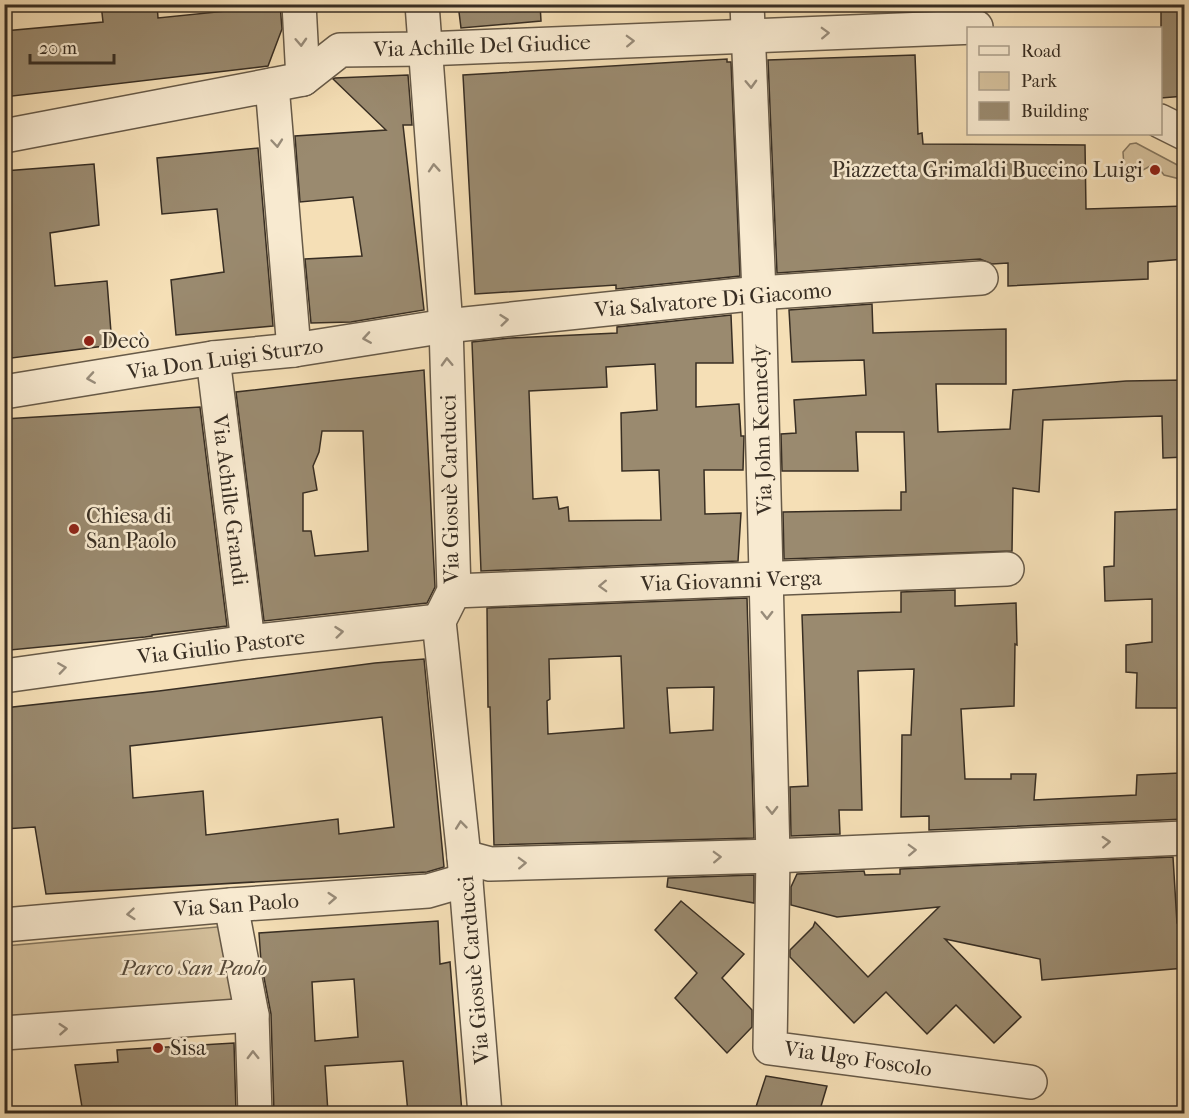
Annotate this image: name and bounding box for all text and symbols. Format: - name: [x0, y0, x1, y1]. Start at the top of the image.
- scale bar: [30, 27, 114, 65]
- one-way arrow: [820, 27, 829, 40]
- legend: [967, 27, 1162, 135]
- street label: Via Achille Del Giudice: [372, 29, 591, 63]
- one-way arrow: [625, 35, 634, 47]
- one-way arrow: [294, 37, 307, 46]
- text: 20 m: [39, 38, 77, 59]
- text: Road: [1021, 41, 1061, 62]
- text: Park: [1021, 71, 1058, 92]
- one-way arrow: [744, 79, 757, 88]
- text: Building: [1021, 101, 1089, 122]
- one-way arrow: [270, 139, 283, 148]
- place label: Piazzetta Grimaldi Buccino Luigi: [832, 157, 1143, 183]
- one-way arrow: [427, 163, 440, 172]
- marker: Piazzetta Grimaldi Buccino Luigi: [1148, 163, 1162, 177]
- street label: Via Salvatore Di Giacomo: [592, 277, 833, 323]
- one-way arrow: [499, 314, 508, 327]
- place label: Decò: [101, 328, 150, 354]
- street label: Via Don Luigi Sturzo: [124, 332, 325, 386]
- one-way arrow: [363, 332, 372, 344]
- marker: Decò: [82, 334, 96, 348]
- street label: Via John Kennedy: [746, 343, 778, 517]
- one-way arrow: [441, 358, 453, 367]
- one-way arrow: [86, 371, 96, 384]
- street label: Via Giosuè Carducci: [435, 394, 465, 585]
- street label: Via Achille Grandi: [206, 412, 253, 588]
- place label: Chiesa di San Paolo: [86, 503, 176, 554]
- marker: Chiesa di San Paolo: [67, 522, 81, 536]
- street label: Via Giovanni Verga: [639, 565, 823, 597]
- one-way arrow: [599, 579, 608, 592]
- one-way arrow: [761, 610, 773, 619]
- street label: Via Giulio Pastore: [135, 624, 306, 670]
- one-way arrow: [334, 626, 344, 639]
- one-way arrow: [58, 663, 67, 675]
- one-way arrow: [765, 805, 778, 814]
- one-way arrow: [455, 821, 468, 830]
- one-way arrow: [1102, 835, 1111, 848]
- one-way arrow: [907, 843, 916, 856]
- one-way arrow: [712, 851, 721, 864]
- one-way arrow: [517, 857, 526, 869]
- street label: Via Giosuè Carducci: [453, 874, 495, 1066]
- street label: Via San Paolo: [171, 888, 300, 922]
- one-way arrow: [327, 892, 336, 905]
- one-way arrow: [127, 907, 136, 920]
- park label: Parco San Paolo: [120, 955, 267, 981]
- one-way arrow: [58, 1023, 67, 1036]
- place label: Sisa: [170, 1035, 207, 1061]
- street label: Via Ugo Foscolo: [781, 1036, 934, 1082]
- marker: Sisa: [151, 1041, 165, 1055]
- one-way arrow: [247, 1051, 260, 1060]

